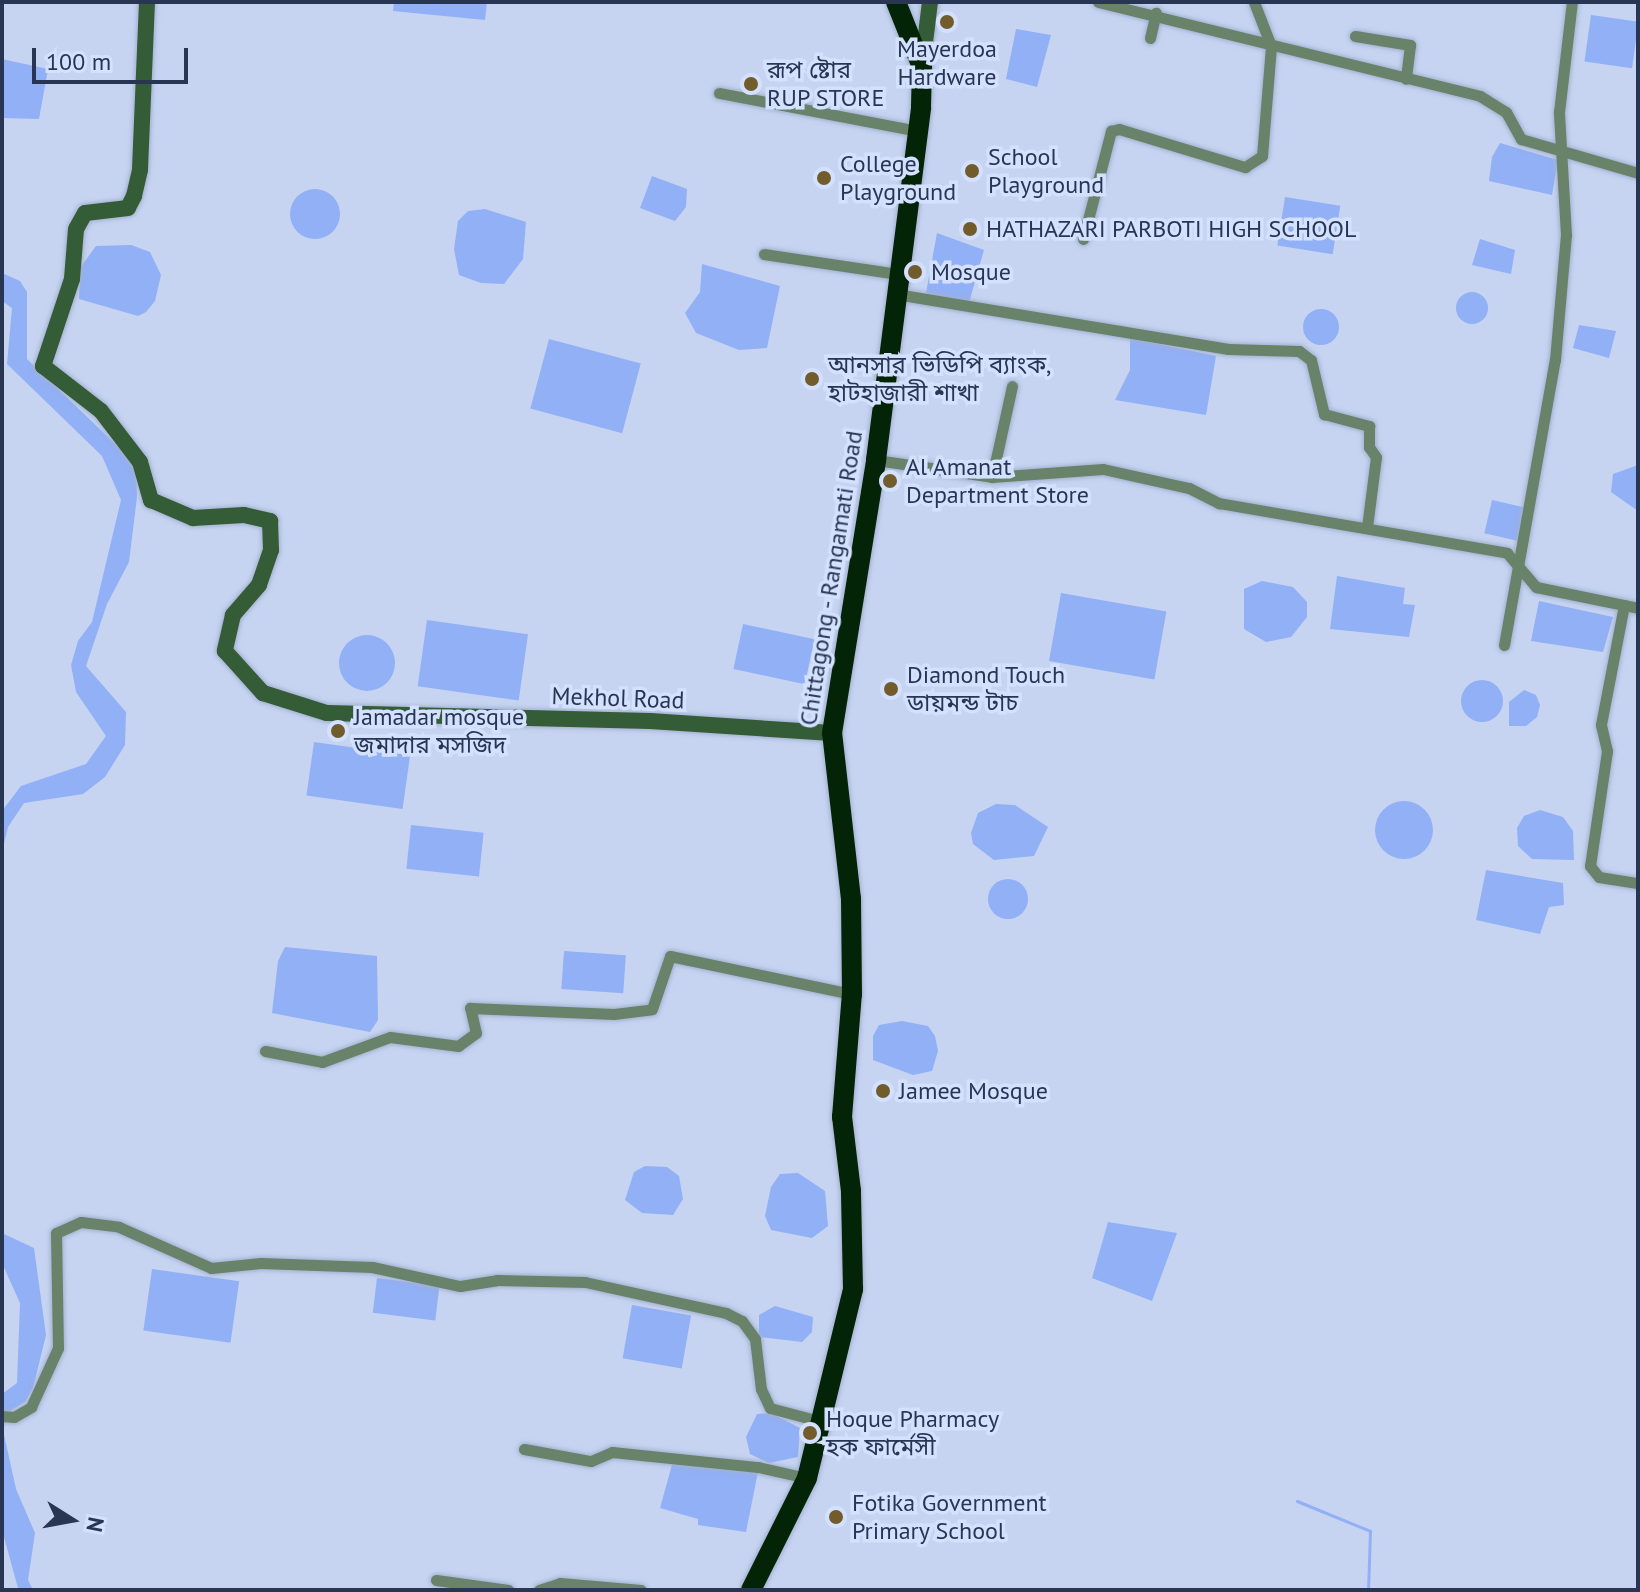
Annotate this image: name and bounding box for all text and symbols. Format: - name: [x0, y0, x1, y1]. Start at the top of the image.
- marker: Mayerdoa Hardware: [938, 13, 956, 31]
- scale bar: [36, 32, 192, 82]
- place label: Mayerdoa Hardware: [897, 35, 997, 91]
- text: 100 m: [46, 46, 111, 77]
- place label: রূপ ষ্টোর RUP STORE: [767, 56, 885, 112]
- marker: রূপ ষ্টোর RUP STORE: [742, 75, 760, 93]
- place label: School Playground: [988, 143, 1104, 199]
- place label: College Playground: [840, 150, 956, 206]
- marker: School Playground: [963, 162, 981, 180]
- marker: College Playground: [815, 169, 833, 187]
- place label: HATHAZARI PARBOTI HIGH SCHOOL: [986, 215, 1356, 243]
- marker: HATHAZARI PARBOTI HIGH SCHOOL: [961, 220, 979, 238]
- place label: Mosque: [931, 258, 1011, 286]
- marker: Mosque: [906, 263, 924, 281]
- place label: আনসার ভিডিপি ব্যাংক, হাটহাজারী শাখা: [828, 351, 1051, 407]
- marker: আনসার ভিডিপি ব্যাংক, হাটহাজারী শাখা: [803, 370, 821, 388]
- street label: Chittagong - Rangamati Road: [793, 427, 869, 729]
- place label: Al Amanat Department Store: [906, 453, 1089, 509]
- marker: Al Amanat Department Store: [881, 472, 899, 490]
- place label: Diamond Touch ডায়মন্ড টাচ: [907, 661, 1066, 717]
- marker: Diamond Touch ডায়মন্ড টাচ: [882, 680, 900, 698]
- street label: Mekhol Road: [551, 681, 685, 715]
- place label: Jamadar mosque জমাদার মসজিদ: [354, 703, 524, 759]
- marker: Jamadar mosque জমাদার মসজিদ: [329, 722, 347, 740]
- place label: Jamee Mosque: [899, 1077, 1048, 1105]
- marker: Jamee Mosque: [874, 1082, 892, 1100]
- place label: Hoque Pharmacy হক ফার্মেসী: [826, 1405, 999, 1461]
- marker: Hoque Pharmacy হক ফার্মেসী: [801, 1424, 819, 1442]
- north arrow: [32, 1480, 112, 1560]
- place label: Fotika Government Primary School: [852, 1489, 1047, 1545]
- marker: Fotika Government Primary School: [827, 1508, 845, 1526]
- text: N: [80, 1515, 111, 1534]

